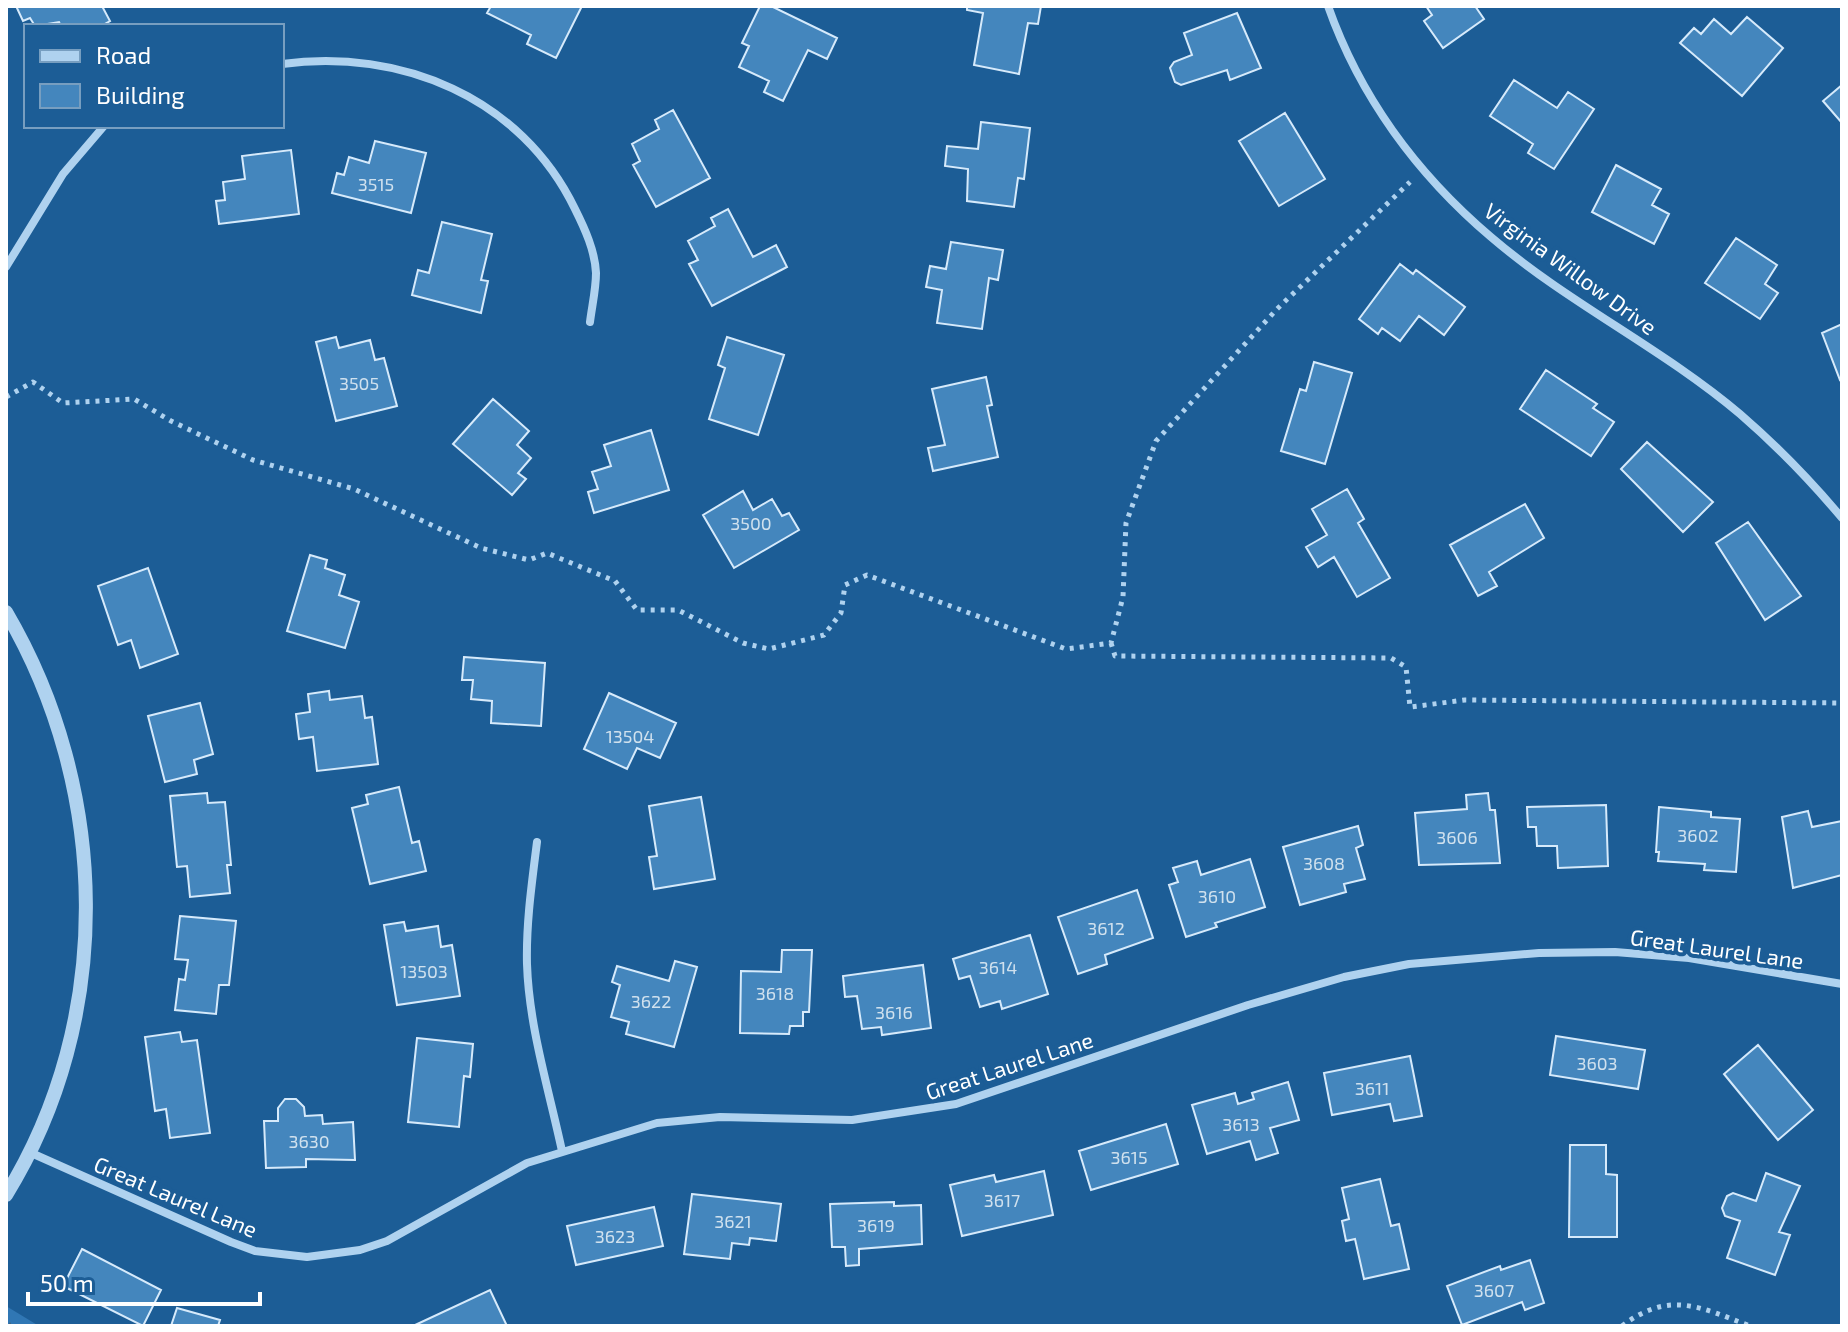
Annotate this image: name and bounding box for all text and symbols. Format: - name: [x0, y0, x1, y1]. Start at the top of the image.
- legend: [24, 24, 284, 128]
- text: Road: [96, 40, 151, 69]
- text: Building: [96, 80, 185, 109]
- house number: 3515: [358, 173, 394, 195]
- street label: Virginia Willow Drive: [1480, 197, 1662, 339]
- house number: 3505: [339, 372, 379, 394]
- house number: 3500: [730, 512, 772, 534]
- house number: 13504: [606, 725, 654, 747]
- house number: 3602: [1677, 824, 1719, 846]
- house number: 3606: [1436, 826, 1478, 848]
- house number: 3608: [1303, 852, 1345, 874]
- house number: 3610: [1198, 885, 1236, 907]
- house number: 3612: [1087, 917, 1125, 939]
- street label: Great Laurel Lane: [1629, 923, 1805, 973]
- house number: 3614: [979, 956, 1017, 978]
- house number: 13503: [400, 960, 448, 982]
- house number: 3618: [756, 982, 794, 1004]
- house number: 3622: [631, 990, 671, 1012]
- house number: 3616: [875, 1001, 913, 1023]
- street label: Great Laurel Lane: [922, 1026, 1096, 1104]
- house number: 3603: [1576, 1052, 1618, 1074]
- house number: 3611: [1355, 1077, 1389, 1099]
- house number: 3613: [1222, 1113, 1260, 1135]
- house number: 3630: [288, 1130, 330, 1152]
- house number: 3615: [1110, 1146, 1148, 1168]
- street label: Great Laurel Lane: [91, 1150, 261, 1242]
- house number: 3617: [984, 1189, 1020, 1211]
- house number: 3621: [714, 1210, 752, 1232]
- house number: 3619: [857, 1214, 895, 1236]
- house number: 3623: [595, 1225, 635, 1247]
- scale bar: [28, 1256, 260, 1306]
- text: 50 m: [40, 1268, 94, 1297]
- house number: 3607: [1474, 1279, 1514, 1301]

